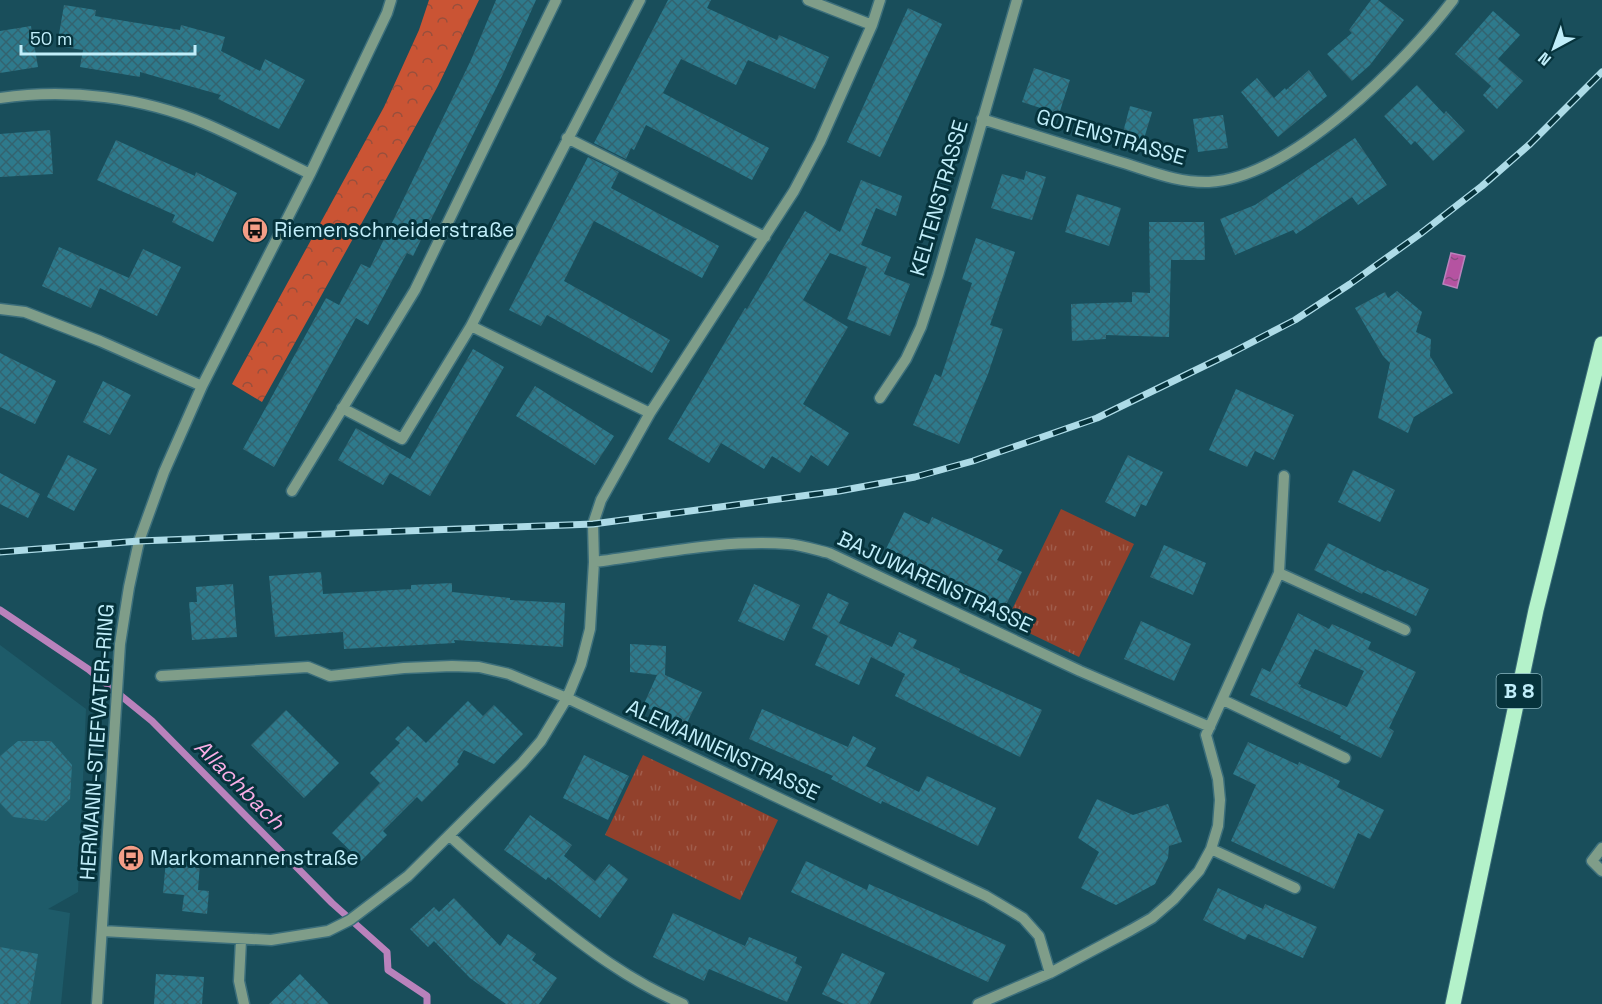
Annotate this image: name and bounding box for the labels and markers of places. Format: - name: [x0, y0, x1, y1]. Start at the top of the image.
- bus stop icon: Riemenschneiderstraße: [240, 215, 270, 245]
- place label: Riemenschneiderstraße: [274, 216, 515, 243]
- bus stop icon: Markomannenstraße: [116, 843, 146, 873]
- place label: Markomannenstraße: [150, 844, 359, 871]

